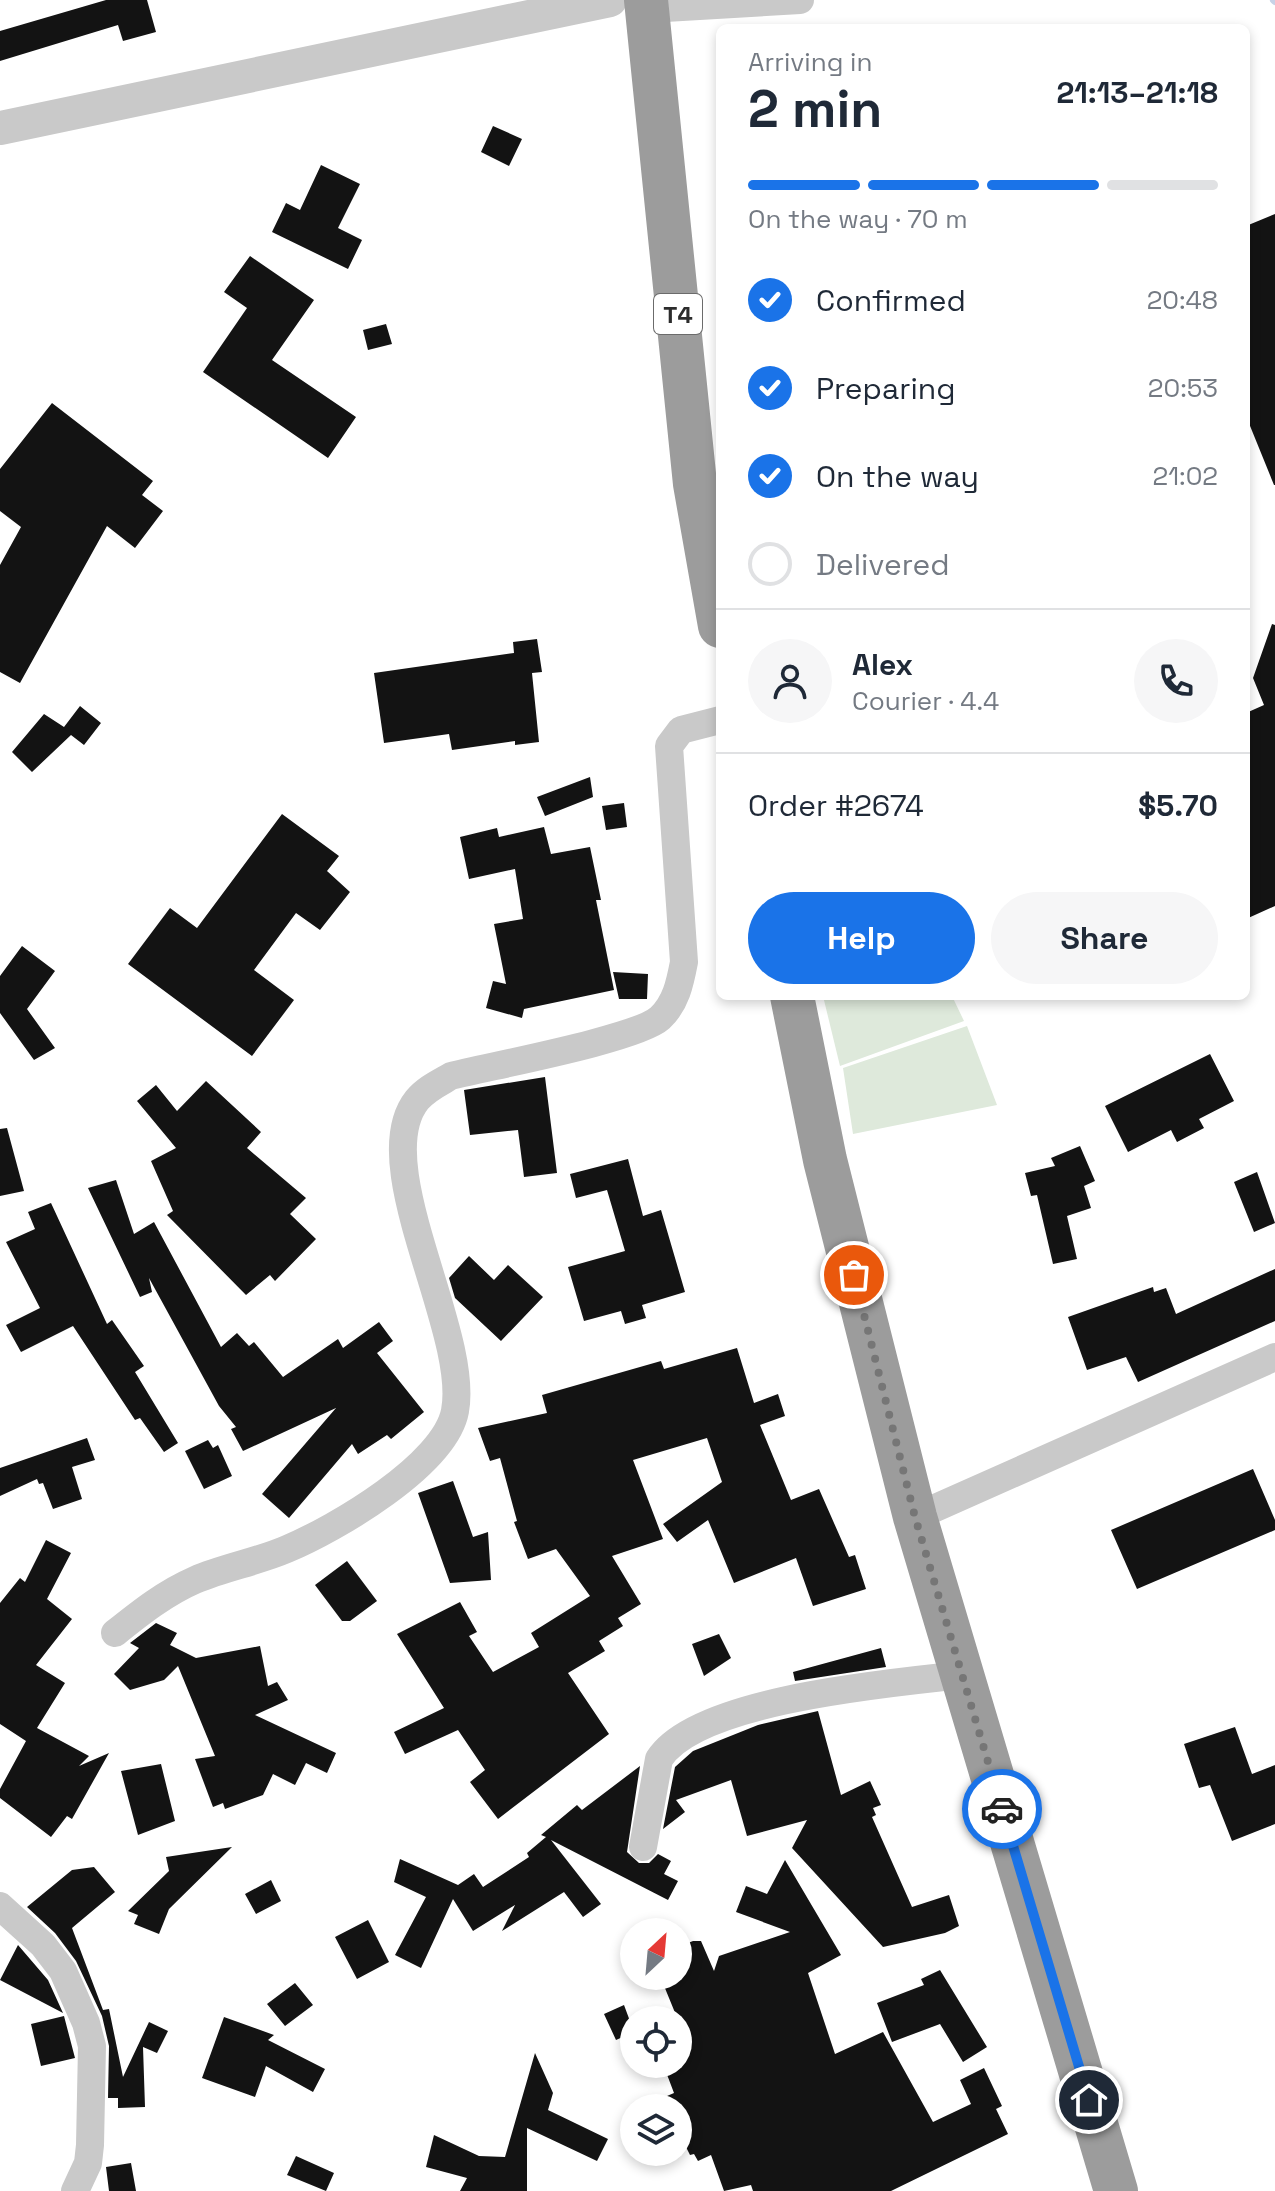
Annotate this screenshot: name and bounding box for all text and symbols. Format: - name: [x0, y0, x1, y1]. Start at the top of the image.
- text: Arriving in: [748, 45, 872, 79]
- text: 21:13–21:18: [1056, 73, 1218, 112]
- text: 2 min: [748, 76, 882, 142]
- text: On the way · 70 m: [748, 202, 968, 236]
- icon: check: [748, 278, 792, 322]
- text: Confirmed: [816, 281, 966, 320]
- text: 20:48: [1147, 283, 1218, 317]
- road number: T4: [654, 294, 702, 334]
- icon: check: [748, 366, 792, 410]
- text: Preparing: [816, 369, 955, 408]
- text: 20:53: [1148, 371, 1218, 405]
- icon: check: [748, 454, 792, 498]
- text: On the way: [816, 457, 979, 496]
- text: 21:02: [1153, 459, 1218, 493]
- text: Delivered: [816, 545, 950, 584]
- button: person: [748, 639, 832, 723]
- button: phone: [1134, 639, 1218, 723]
- text: Alex: [852, 645, 913, 684]
- text: Courier · 4.4: [852, 684, 999, 718]
- text: Order #2674: [748, 786, 924, 825]
- text: $5.70: [1138, 786, 1218, 825]
- button: Help: [748, 892, 975, 984]
- button: Share: [991, 892, 1218, 984]
- pin: [820, 1241, 888, 1309]
- icon: bag: [832, 1253, 876, 1297]
- courier: [962, 1769, 1042, 1849]
- icon: car: [980, 1787, 1024, 1831]
- north arrow: [620, 1918, 692, 1990]
- map controls: [620, 1918, 692, 2166]
- button: locate: [620, 2006, 692, 2078]
- pin: [1055, 2066, 1123, 2134]
- icon: home: [1067, 2078, 1111, 2122]
- button: layers: [620, 2094, 692, 2166]

